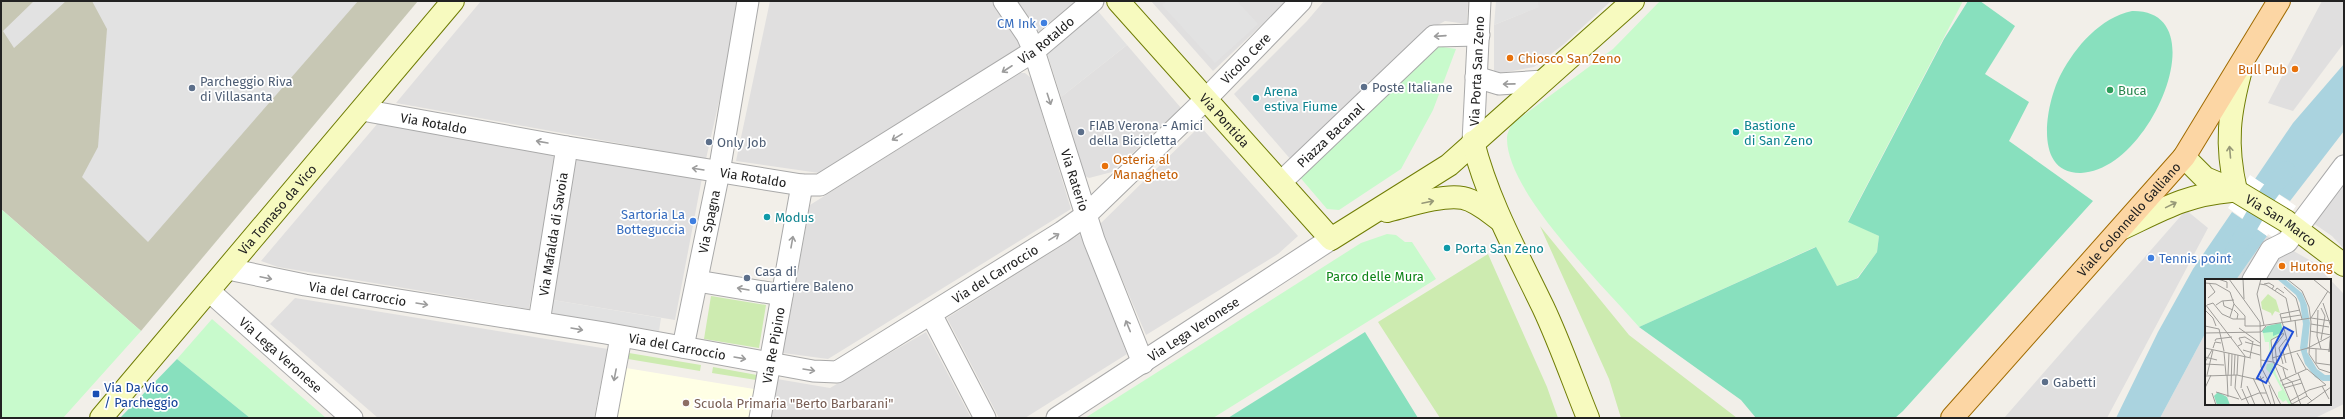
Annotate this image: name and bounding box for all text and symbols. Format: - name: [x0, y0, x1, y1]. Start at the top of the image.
- street label: Via Rotaldo: [1015, 13, 1077, 67]
- place label: CM Ink: [997, 16, 1036, 31]
- street label: Via Porta San Zeno: [1467, 16, 1487, 127]
- marker: CM Ink: [1039, 18, 1049, 28]
- street label: Vicolo Cere: [1218, 30, 1274, 87]
- one-way arrow: [1434, 32, 1447, 39]
- place label: Chiosco San Zeno: [1518, 51, 1621, 66]
- marker: Chiosco San Zeno: [1505, 53, 1515, 63]
- place label: Bull Pub: [2238, 62, 2287, 77]
- marker: Bull Pub: [2290, 64, 2300, 74]
- one-way arrow: [1001, 65, 1013, 73]
- place label: Parcheggio Riva di Villasanta: [200, 74, 292, 104]
- place label: Poste Italiane: [1372, 80, 1452, 95]
- one-way arrow: [1503, 80, 1516, 88]
- marker: Poste Italiane: [1359, 82, 1369, 92]
- marker: Parcheggio Riva di Villasanta: [187, 83, 197, 93]
- place label: Buca: [2118, 83, 2147, 98]
- place label: Arena estiva Fiume: [1264, 84, 1338, 114]
- marker: Buca: [2105, 85, 2115, 95]
- street label: Via Pontida: [1196, 91, 1252, 151]
- one-way arrow: [1046, 93, 1053, 106]
- marker: Arena estiva Fiume: [1251, 93, 1261, 103]
- street label: Piazza Bacanal: [1294, 100, 1367, 171]
- street label: Via Rotaldo: [399, 110, 468, 137]
- place label: FIAB Verona - Amici della Bicicletta: [1089, 118, 1203, 148]
- place label: Bastione di San Zeno: [1744, 118, 1813, 148]
- marker: FIAB Verona - Amici della Bicicletta: [1076, 127, 1086, 137]
- marker: Bastione di San Zeno: [1731, 127, 1741, 137]
- one-way arrow: [892, 133, 903, 141]
- place label: Only Job: [717, 135, 766, 150]
- marker: Only Job: [704, 137, 714, 147]
- one-way arrow: [536, 138, 549, 146]
- one-way arrow: [2226, 146, 2234, 159]
- street label: Via Raterio: [1058, 147, 1091, 213]
- place label: Osteria al Managheto: [1113, 152, 1178, 182]
- street label: Viale Colonnello Galliano: [2074, 159, 2184, 280]
- marker: Osteria al Managheto: [1100, 161, 1110, 171]
- street label: Via Tomaso da Vico: [235, 162, 320, 258]
- one-way arrow: [692, 164, 705, 172]
- street label: Via Rotaldo: [719, 165, 788, 190]
- street label: Via Mafalda di Savoia: [536, 171, 571, 297]
- street label: Via Spagna: [695, 189, 723, 255]
- street label: Via San Marco: [2243, 192, 2319, 249]
- one-way arrow: [1421, 198, 1434, 206]
- one-way arrow: [2165, 201, 2177, 208]
- place label: Sartoria La Botteguccia: [616, 207, 685, 237]
- place label: Modus: [775, 210, 814, 225]
- marker: Modus: [762, 212, 772, 222]
- marker: Sartoria La Botteguccia: [688, 216, 698, 226]
- one-way arrow: [1048, 233, 1059, 241]
- one-way arrow: [788, 236, 796, 249]
- place label: Porta San Zeno: [1455, 241, 1544, 256]
- street label: Via del Carroccio: [949, 242, 1041, 307]
- marker: Porta San Zeno: [1442, 243, 1452, 253]
- place label: Tennis point: [2159, 251, 2232, 266]
- marker: Tennis point: [2146, 253, 2156, 263]
- place label: Hutong: [2290, 259, 2333, 274]
- marker: Hutong: [2277, 261, 2287, 271]
- place label: Casa di quartiere Baleno: [755, 264, 854, 294]
- park label: Parco delle Mura: [1326, 269, 1424, 284]
- marker: Casa di quartiere Baleno: [742, 273, 752, 283]
- one-way arrow: [259, 274, 272, 282]
- street label: Via del Carroccio: [308, 279, 407, 309]
- inset map: [2205, 279, 2331, 405]
- one-way arrow: [737, 285, 750, 293]
- street label: Via Lega Veronese: [1145, 294, 1242, 364]
- one-way arrow: [415, 300, 428, 308]
- street label: Via Re Pipino: [759, 306, 788, 385]
- street label: Via Lega Veronese: [236, 314, 325, 396]
- one-way arrow: [1124, 321, 1132, 333]
- one-way arrow: [570, 325, 583, 333]
- street label: Via del Carroccio: [627, 330, 727, 363]
- one-way arrow: [733, 354, 746, 362]
- one-way arrow: [802, 366, 815, 374]
- one-way arrow: [610, 368, 618, 381]
- place label: Gabetti: [2053, 375, 2096, 390]
- marker: Gabetti: [2040, 377, 2050, 387]
- place label: Via Da Vico / Parcheggio: [104, 380, 178, 410]
- marker: Via Da Vico / Parcheggio: [91, 389, 101, 399]
- place label: Scuola Primaria "Berto Barbarani": [694, 396, 893, 411]
- marker: Scuola Primaria "Berto Barbarani": [681, 398, 691, 408]

